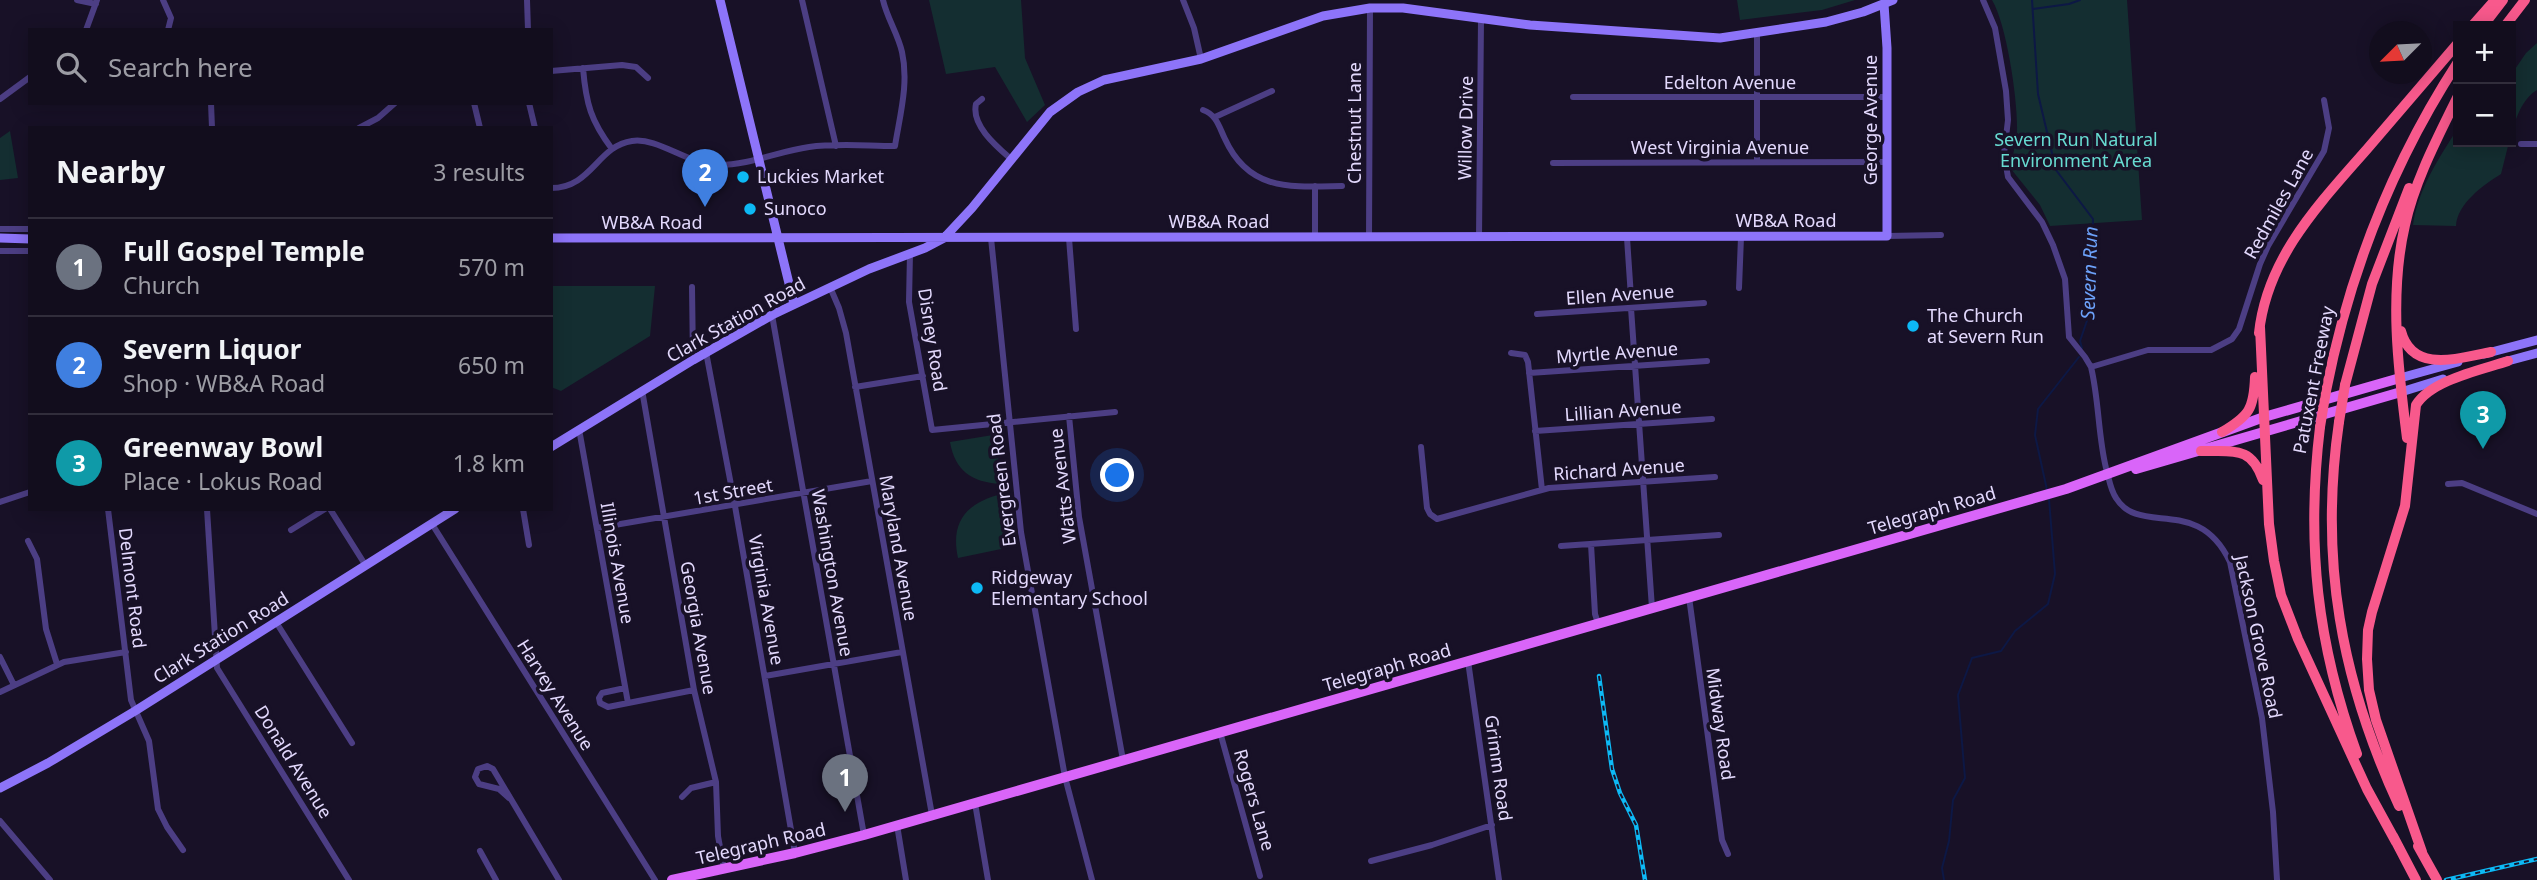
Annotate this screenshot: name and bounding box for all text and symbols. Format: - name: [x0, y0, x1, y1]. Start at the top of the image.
- north arrow: [2369, 21, 2432, 84]
- map controls: [2453, 21, 2516, 147]
- button: +: [2453, 21, 2516, 84]
- search box: [28, 28, 553, 105]
- icon: search: [52, 48, 90, 86]
- text: Search here: [108, 49, 253, 85]
- street label: George Avenue: [1858, 55, 1882, 185]
- street label: Chestnut Lane: [1342, 62, 1366, 184]
- street label: Edelton Avenue: [1664, 70, 1796, 94]
- street label: Willow Drive: [1452, 76, 1478, 180]
- button: −: [2453, 84, 2516, 147]
- park label: Severn Run Natural Environment Area: [1994, 127, 2158, 172]
- street label: West Virginia Avenue: [1631, 135, 1809, 159]
- street label: Redmiles Lane: [2238, 144, 2318, 263]
- pin: 2: [682, 149, 728, 207]
- text: Nearby: [56, 151, 165, 192]
- text: 3 results: [433, 156, 525, 188]
- place label: Luckies Market: [757, 164, 885, 188]
- marker: Luckies Market: [735, 169, 751, 185]
- place label: Sunoco: [764, 196, 827, 220]
- marker: Sunoco: [742, 201, 758, 217]
- street label: WB&A Road: [1735, 208, 1837, 232]
- street label: WB&A Road: [1168, 209, 1270, 233]
- street label: WB&A Road: [601, 210, 703, 234]
- water label: Severn Run: [2074, 226, 2104, 320]
- text: Full Gospel Temple: [123, 233, 365, 269]
- text: 1: [72, 251, 86, 283]
- text: 570 m: [458, 251, 525, 283]
- text: Church: [123, 269, 200, 301]
- street label: Clark Station Road: [662, 271, 809, 367]
- street label: Ellen Avenue: [1565, 278, 1675, 310]
- street label: Disney Road: [913, 286, 953, 393]
- place label: The Church at Severn Run: [1927, 303, 2044, 348]
- street label: Patuxent Freeway: [2287, 303, 2339, 456]
- marker: The Church at Severn Run: [1905, 318, 1921, 334]
- text: Severn Liquor: [123, 331, 302, 367]
- street label: Myrtle Avenue: [1555, 336, 1679, 368]
- text: 2: [72, 349, 86, 381]
- text: 650 m: [458, 349, 525, 381]
- text: Shop · WB&A Road: [123, 367, 325, 399]
- pin: 3: [2460, 391, 2506, 449]
- street label: Lillian Avenue: [1564, 394, 1682, 426]
- street label: Evergreen Road: [981, 412, 1021, 548]
- street label: Watts Avenue: [1043, 427, 1081, 545]
- text: Greenway Bowl: [123, 429, 323, 465]
- text: 3: [72, 447, 86, 479]
- text: 1.8 km: [453, 447, 525, 479]
- street label: Richard Avenue: [1552, 452, 1685, 486]
- your location: [1100, 458, 1134, 492]
- text: Place · Lokus Road: [123, 465, 323, 497]
- street label: 1st Street: [691, 472, 775, 510]
- street label: Maryland Avenue: [874, 473, 924, 623]
- street label: Telegraph Road: [1865, 480, 1999, 540]
- street label: Washington Avenue: [806, 487, 860, 658]
- street label: Illinois Avenue: [595, 500, 640, 626]
- street label: Delmont Road: [114, 526, 152, 649]
- street label: Virginia Avenue: [744, 533, 790, 667]
- street label: Jackson Grove Road: [2230, 551, 2288, 721]
- street label: Georgia Avenue: [675, 559, 723, 696]
- place label: Ridgeway Elementary School: [991, 565, 1148, 610]
- marker: Ridgeway Elementary School: [969, 580, 985, 596]
- street label: Clark Station Road: [148, 586, 293, 689]
- street label: Harvey Avenue: [512, 634, 600, 755]
- street label: Telegraph Road: [1320, 637, 1454, 697]
- street label: Midway Road: [1701, 666, 1741, 782]
- street label: Donald Avenue: [250, 700, 338, 822]
- street label: Grimm Road: [1480, 713, 1518, 822]
- street label: Rogers Lane: [1229, 746, 1281, 853]
- pin: 1: [822, 754, 868, 812]
- street label: Telegraph Road: [694, 816, 828, 870]

